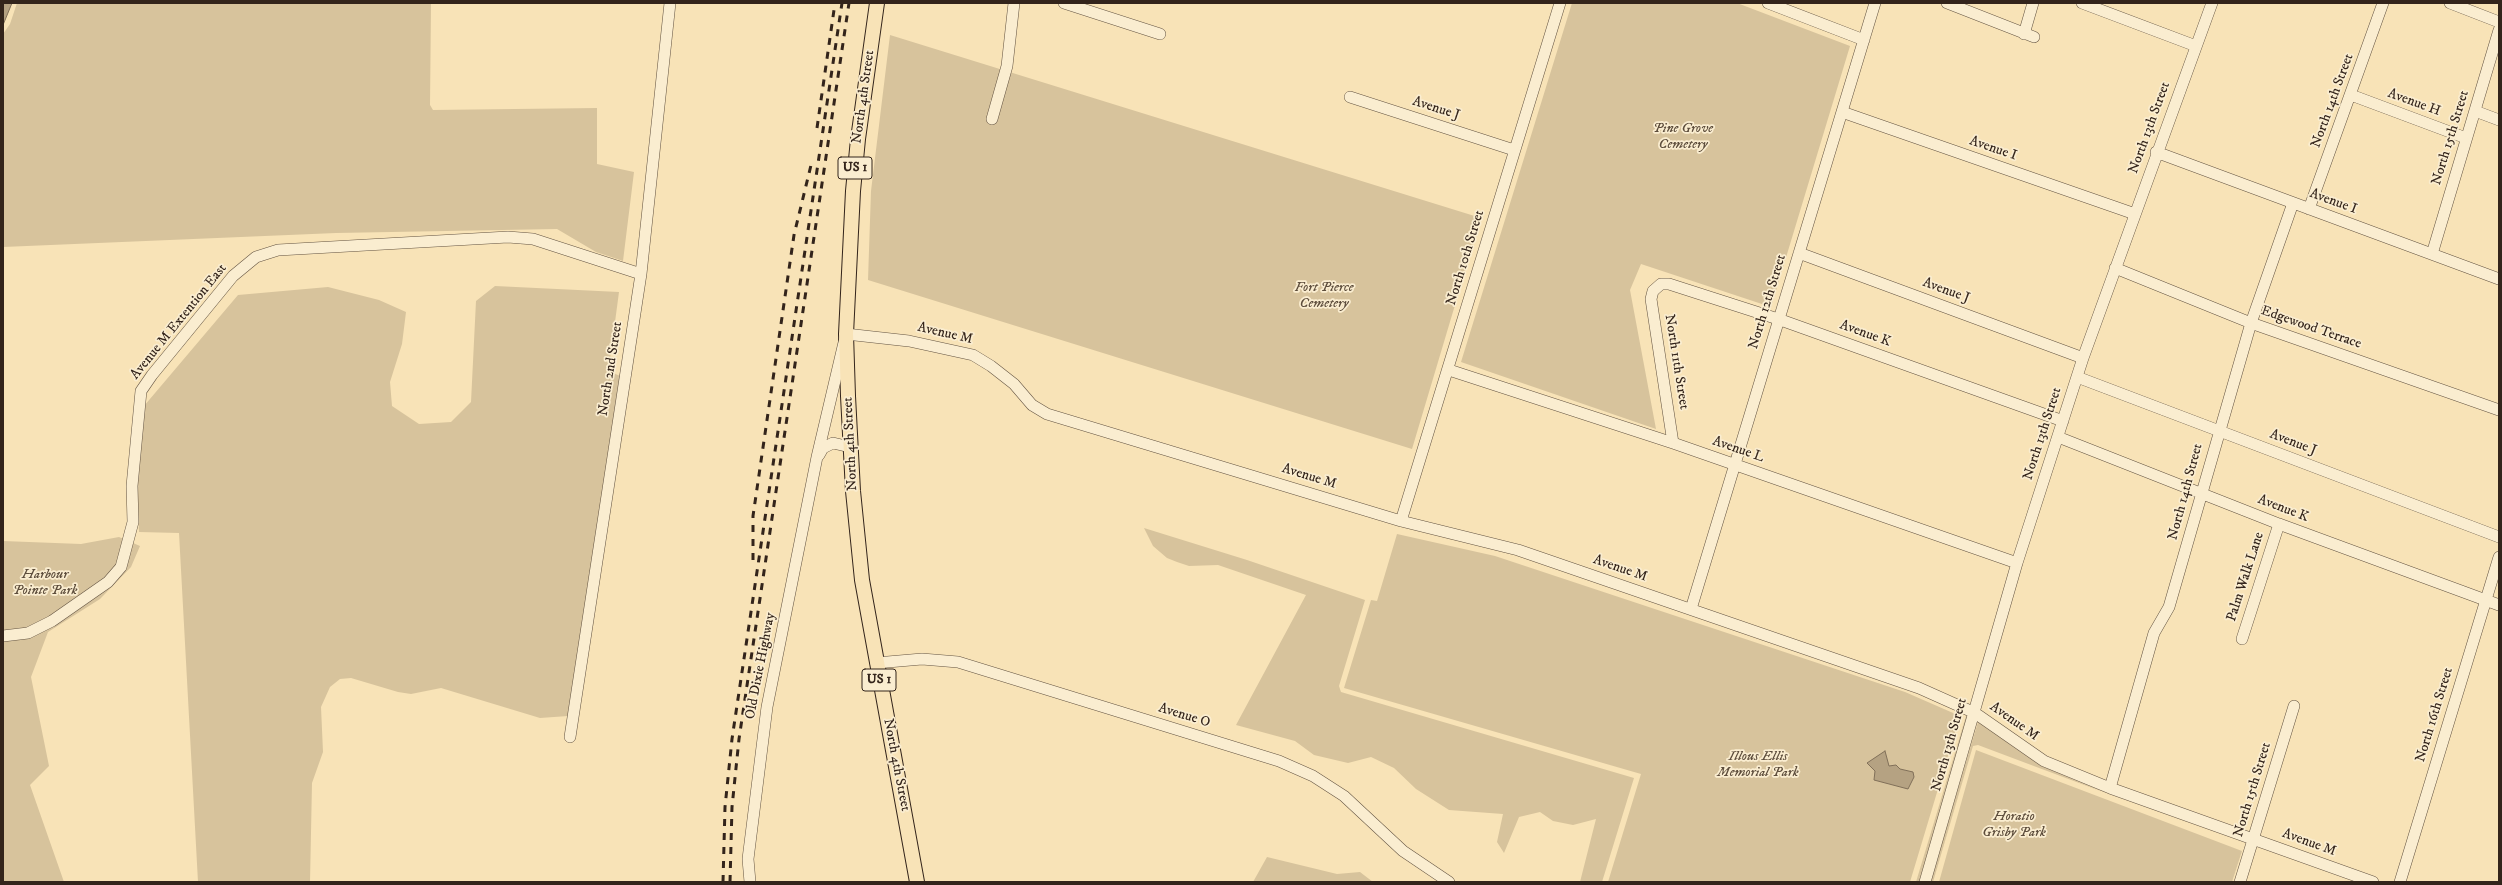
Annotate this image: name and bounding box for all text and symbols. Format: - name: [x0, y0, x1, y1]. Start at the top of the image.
- street label: North 4th Street: [849, 49, 879, 145]
- street label: North 14th Street: [2308, 52, 2358, 150]
- street label: North 13th Street: [2126, 80, 2174, 176]
- street label: Avenue H: [2385, 86, 2443, 120]
- street label: North 15th Street: [2429, 89, 2473, 187]
- street label: Avenue J: [1410, 93, 1462, 125]
- park label: Pine Grove Cemetery: [1653, 121, 1713, 154]
- street label: Avenue I: [1967, 133, 2019, 165]
- road number: US 1: [838, 157, 872, 179]
- street label: Avenue I: [2307, 186, 2359, 218]
- street label: North 10th Street: [1444, 208, 1488, 308]
- street label: North 12th Street: [1746, 253, 1790, 351]
- street label: Avenue M Extention East: [127, 261, 231, 383]
- street label: Avenue J: [1920, 275, 1972, 307]
- park label: Fort Pierce Cemetery: [1295, 280, 1353, 312]
- street label: Edgewood Terrace: [2259, 303, 2363, 353]
- street label: North 11th Street: [1660, 313, 1692, 411]
- street label: Avenue K: [1837, 317, 1893, 351]
- street label: Avenue M: [916, 319, 974, 349]
- street label: North 2nd Street: [595, 321, 627, 417]
- street label: North 13th Street: [2020, 386, 2066, 482]
- street label: North 4th Street: [840, 397, 862, 491]
- street label: Avenue J: [2267, 426, 2319, 460]
- street label: Avenue L: [1710, 433, 1766, 467]
- street label: North 14th Street: [2165, 442, 2207, 542]
- street label: Avenue M: [1280, 461, 1338, 493]
- street label: Avenue K: [2255, 492, 2311, 526]
- street label: Palm Walk Lane: [2224, 530, 2268, 624]
- street label: Avenue M: [1591, 552, 1649, 586]
- park label: Harbour Pointe Park: [13, 567, 77, 600]
- street label: Old Dixie Highway: [742, 611, 780, 721]
- street label: North 16th Street: [2413, 666, 2457, 764]
- road number: US 1: [862, 669, 896, 691]
- street label: North 13th Street: [1929, 696, 1971, 794]
- street label: Avenue M: [1986, 699, 2042, 745]
- street label: Avenue O: [1156, 700, 1212, 732]
- street label: North 4th Street: [879, 717, 913, 813]
- street label: North 15th Street: [2231, 741, 2275, 839]
- park label: Illous Ellis Memorial Park: [1717, 749, 1799, 782]
- park label: Horatio Grisby Park: [1982, 809, 2046, 842]
- street label: Avenue M: [2280, 826, 2338, 860]

